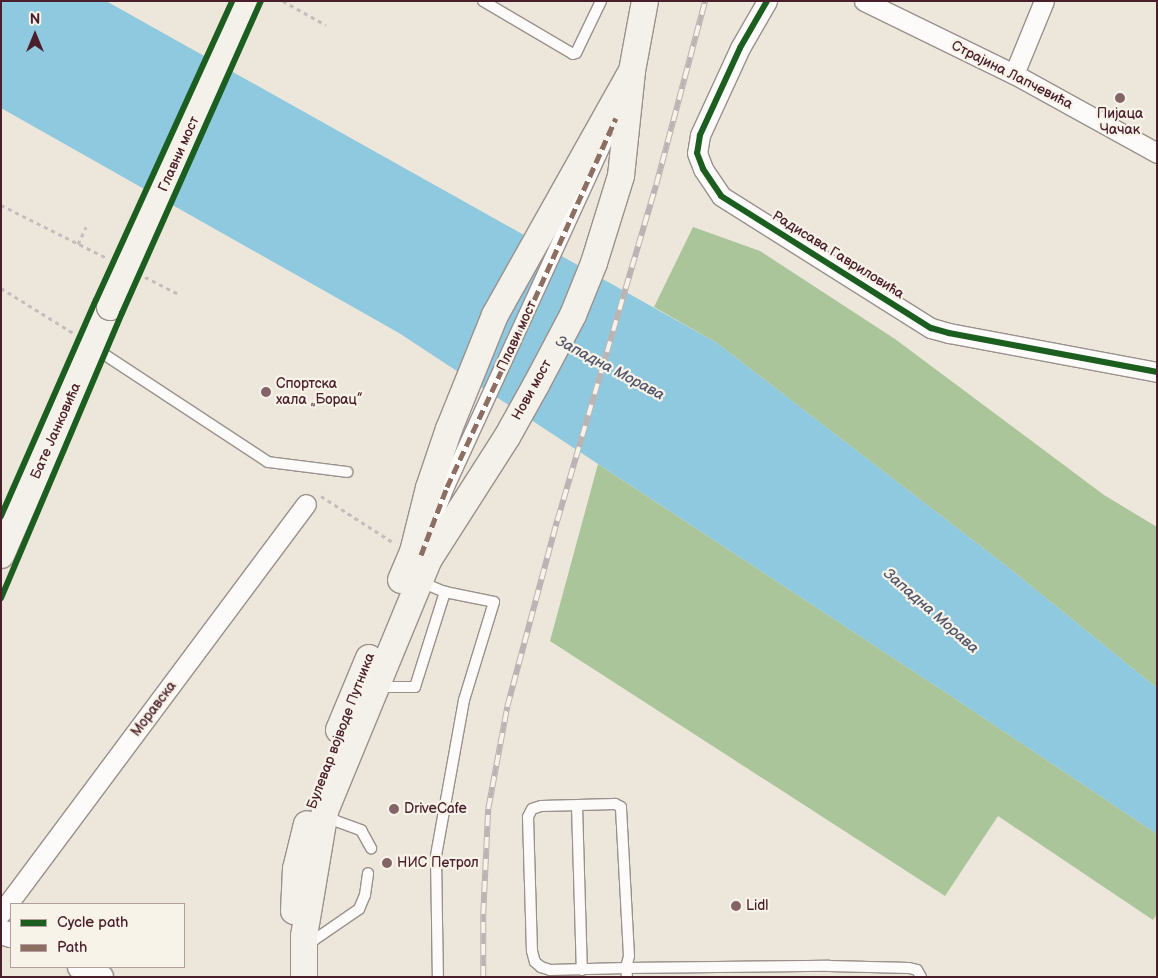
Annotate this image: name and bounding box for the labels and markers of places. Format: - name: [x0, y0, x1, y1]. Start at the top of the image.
- marker: Пијаца Чачак: [1114, 92, 1126, 104]
- place label: Пијаца Чачак: [1097, 106, 1143, 138]
- place label: Спортска хала „Борац”: [276, 376, 363, 408]
- marker: Спортска хала „Борац”: [260, 386, 272, 398]
- place label: DriveCafe: [404, 801, 467, 817]
- marker: DriveCafe: [388, 803, 400, 815]
- place label: НИС Петрол: [397, 855, 479, 871]
- marker: НИС Петрол: [381, 857, 393, 869]
- place label: Lidl: [746, 898, 768, 914]
- marker: Lidl: [730, 900, 742, 912]

